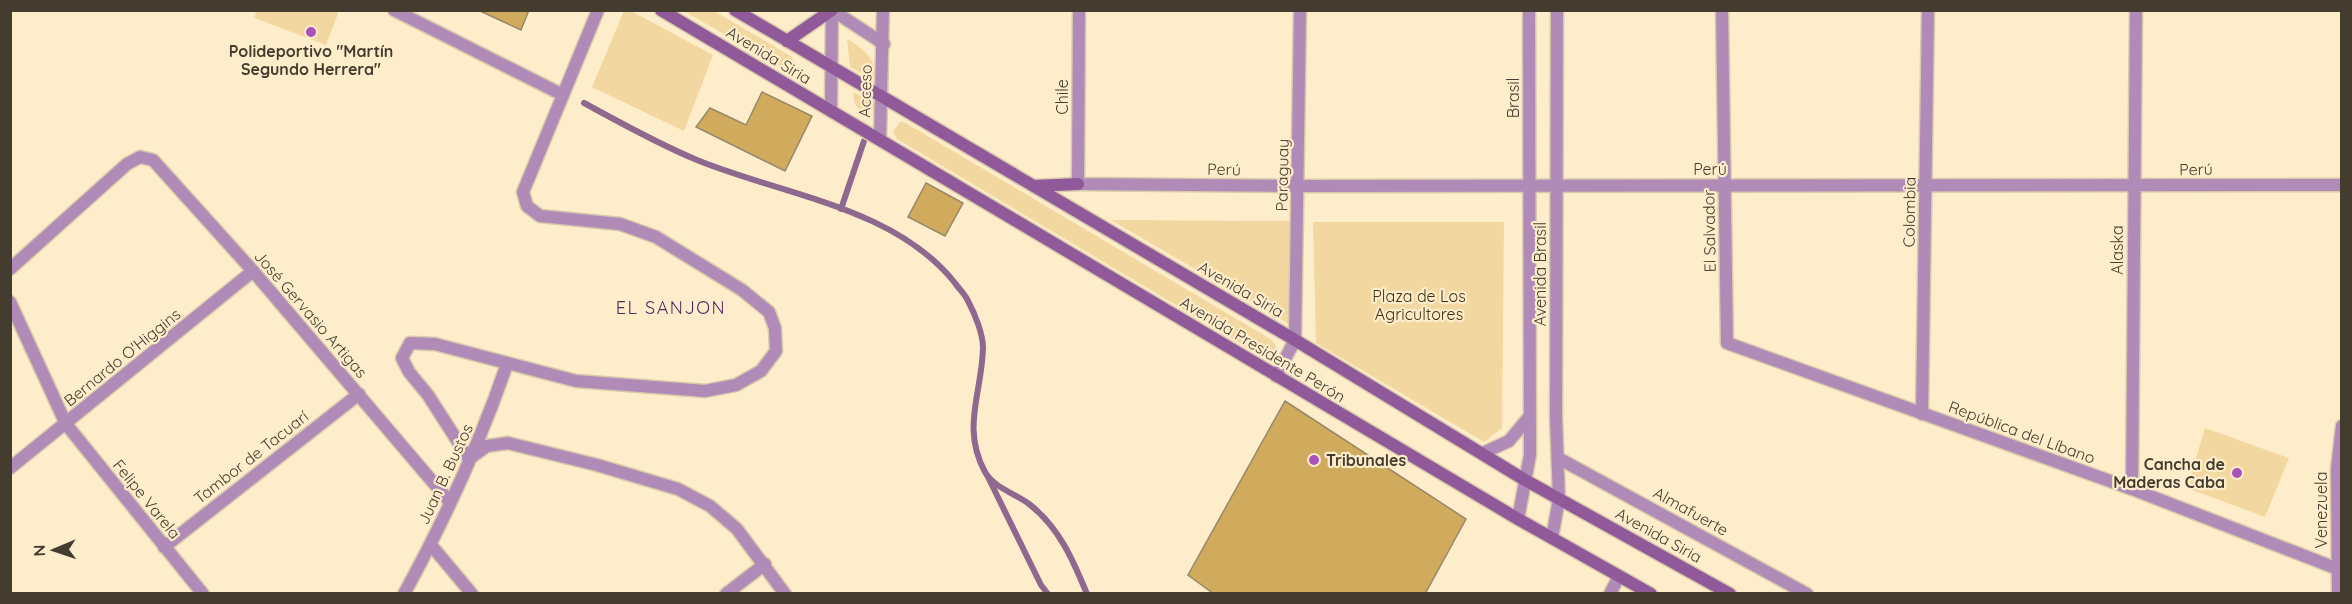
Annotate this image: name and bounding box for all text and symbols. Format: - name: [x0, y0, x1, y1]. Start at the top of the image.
- street label: Avenida Siria: [723, 22, 815, 88]
- marker: Polideportivo "Martín Segundo Herrera": [304, 25, 318, 39]
- place label: Polideportivo "Martín Segundo Herrera": [229, 41, 393, 79]
- street label: Acceso: [854, 64, 876, 118]
- street label: Brasil: [1503, 78, 1523, 118]
- street label: Chile: [1052, 79, 1072, 115]
- street label: Paraguay: [1271, 139, 1293, 211]
- street label: Perú: [1207, 159, 1241, 179]
- street label: Perú: [1693, 159, 1727, 179]
- street label: Perú: [2179, 159, 2213, 179]
- street label: Colombia: [1898, 176, 1920, 248]
- street label: El Salvador: [1698, 189, 1720, 273]
- street label: Avenida Brasil: [1530, 222, 1550, 326]
- street label: Alaska: [2107, 225, 2127, 275]
- street label: José Gervasio Artigas: [250, 246, 372, 382]
- street label: Avenida Siria: [1195, 256, 1287, 322]
- park label: Plaza de Los Agricultores: [1372, 286, 1466, 324]
- street label: Avenida Presidente Perón: [1177, 292, 1349, 406]
- district label: EL SANJON: [616, 296, 726, 319]
- street label: Bernardo O'Higgins: [60, 304, 184, 410]
- street label: República del Líbano: [1946, 396, 2098, 468]
- street label: Tambor de Tacuarí: [190, 406, 313, 508]
- street label: Juan B. Bustos: [413, 420, 477, 528]
- place label: Tribunales: [1326, 450, 1406, 470]
- marker: Tribunales: [1307, 453, 1321, 467]
- place label: Cancha de Maderas Caba: [2113, 454, 2225, 492]
- street label: Felipe Varela: [109, 455, 185, 543]
- marker: Cancha de Maderas Caba: [2230, 466, 2244, 480]
- street label: Venezuela: [2311, 472, 2331, 548]
- street label: Almafuerte: [1650, 482, 1732, 540]
- street label: Avenida Siria: [1612, 503, 1706, 567]
- north arrow: [24, 520, 84, 580]
- text: N: [29, 544, 49, 557]

